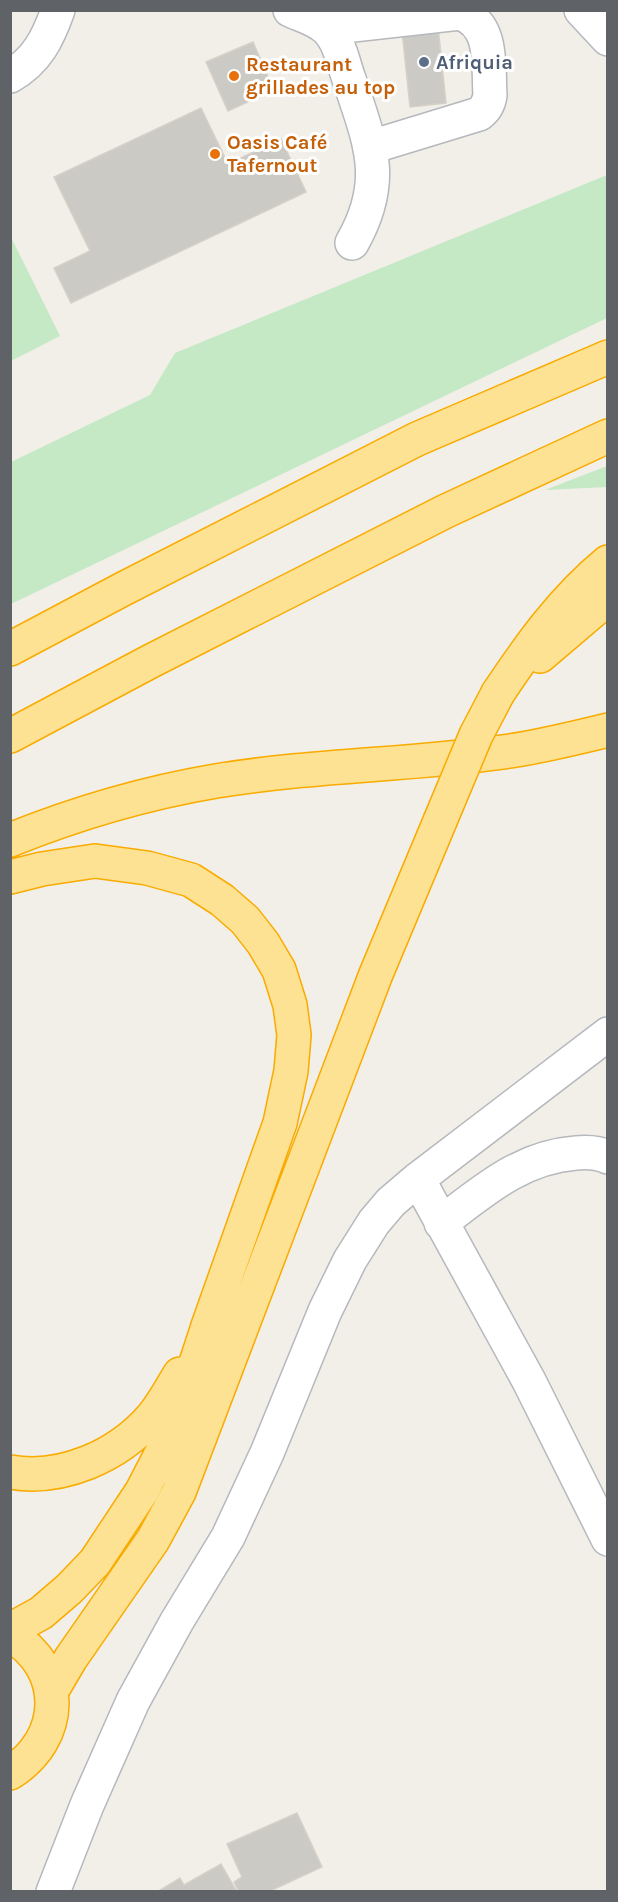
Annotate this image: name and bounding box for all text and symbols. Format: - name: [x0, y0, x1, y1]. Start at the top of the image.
- place label: Afriquia: [436, 51, 513, 74]
- place label: Restaurant grillades au top: [246, 53, 395, 99]
- marker: Afriquia: [417, 55, 431, 69]
- marker: Restaurant grillades au top: [227, 69, 241, 83]
- place label: Oasis Café Tafernout: [227, 131, 327, 177]
- marker: Oasis Café Tafernout: [208, 147, 222, 161]

